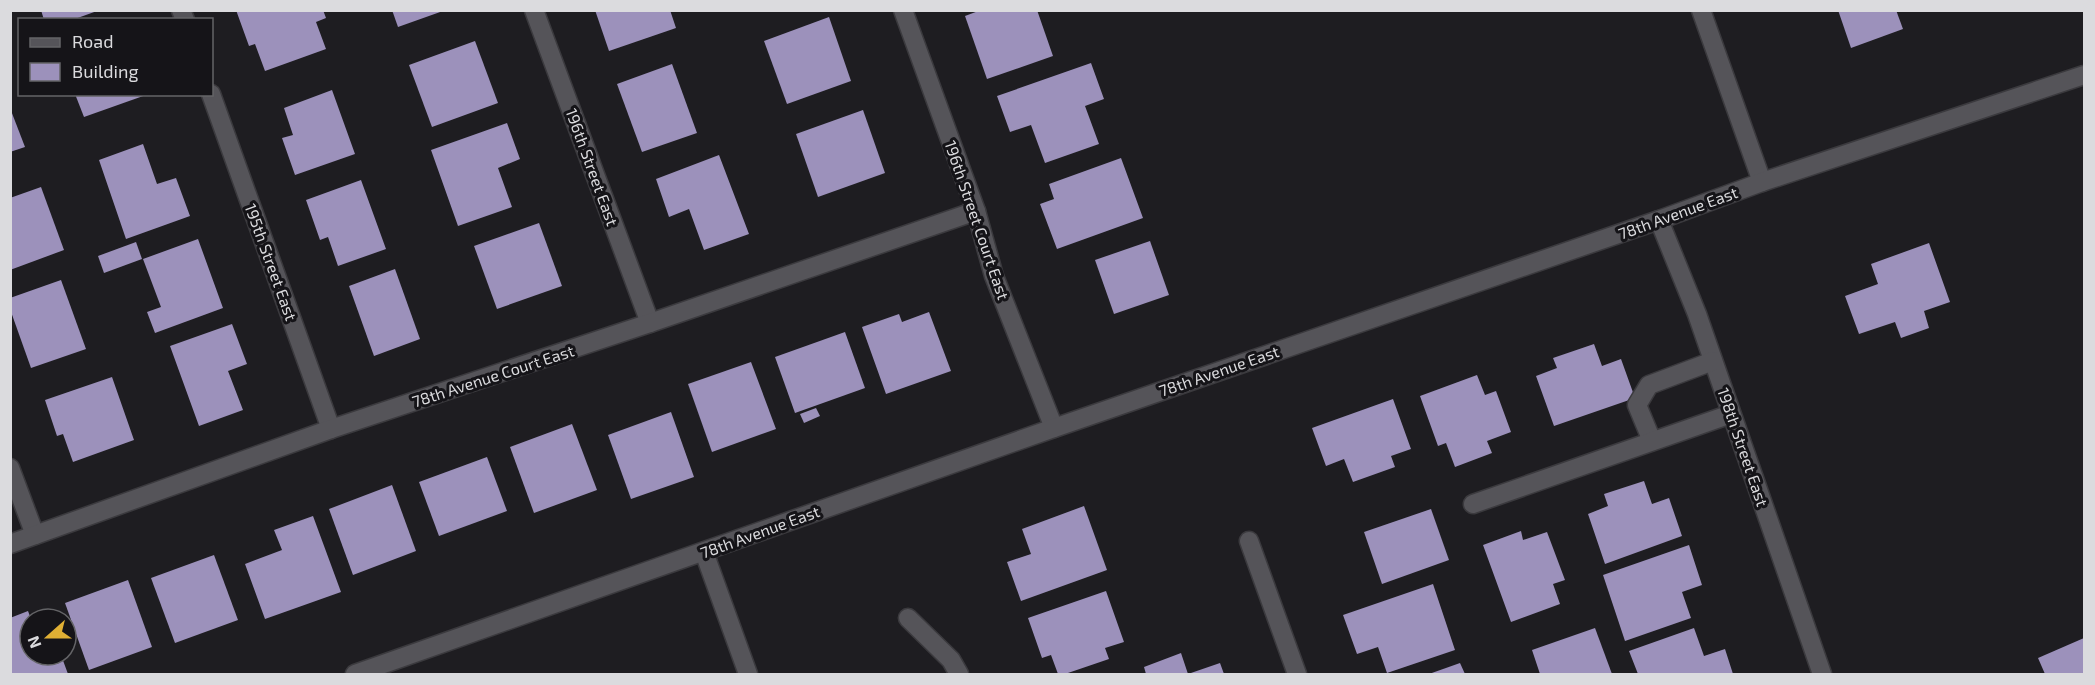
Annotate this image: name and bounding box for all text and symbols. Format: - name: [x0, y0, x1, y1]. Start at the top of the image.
- legend: [18, 18, 213, 96]
- text: Road: [72, 30, 113, 52]
- text: Building: [72, 60, 139, 82]
- street label: 196th Street East: [562, 105, 623, 228]
- street label: 196th Street Court East: [941, 138, 1014, 302]
- street label: 78th Avenue East: [1616, 182, 1740, 243]
- street label: 195th Street East: [241, 201, 301, 323]
- street label: 78th Avenue Court East: [410, 340, 576, 411]
- street label: 78th Avenue East: [1156, 341, 1281, 400]
- street label: 198th Street East: [1714, 385, 1773, 509]
- street label: 78th Avenue East: [698, 501, 822, 562]
- north arrow: [18, 607, 78, 667]
- text: N: [23, 634, 44, 651]

